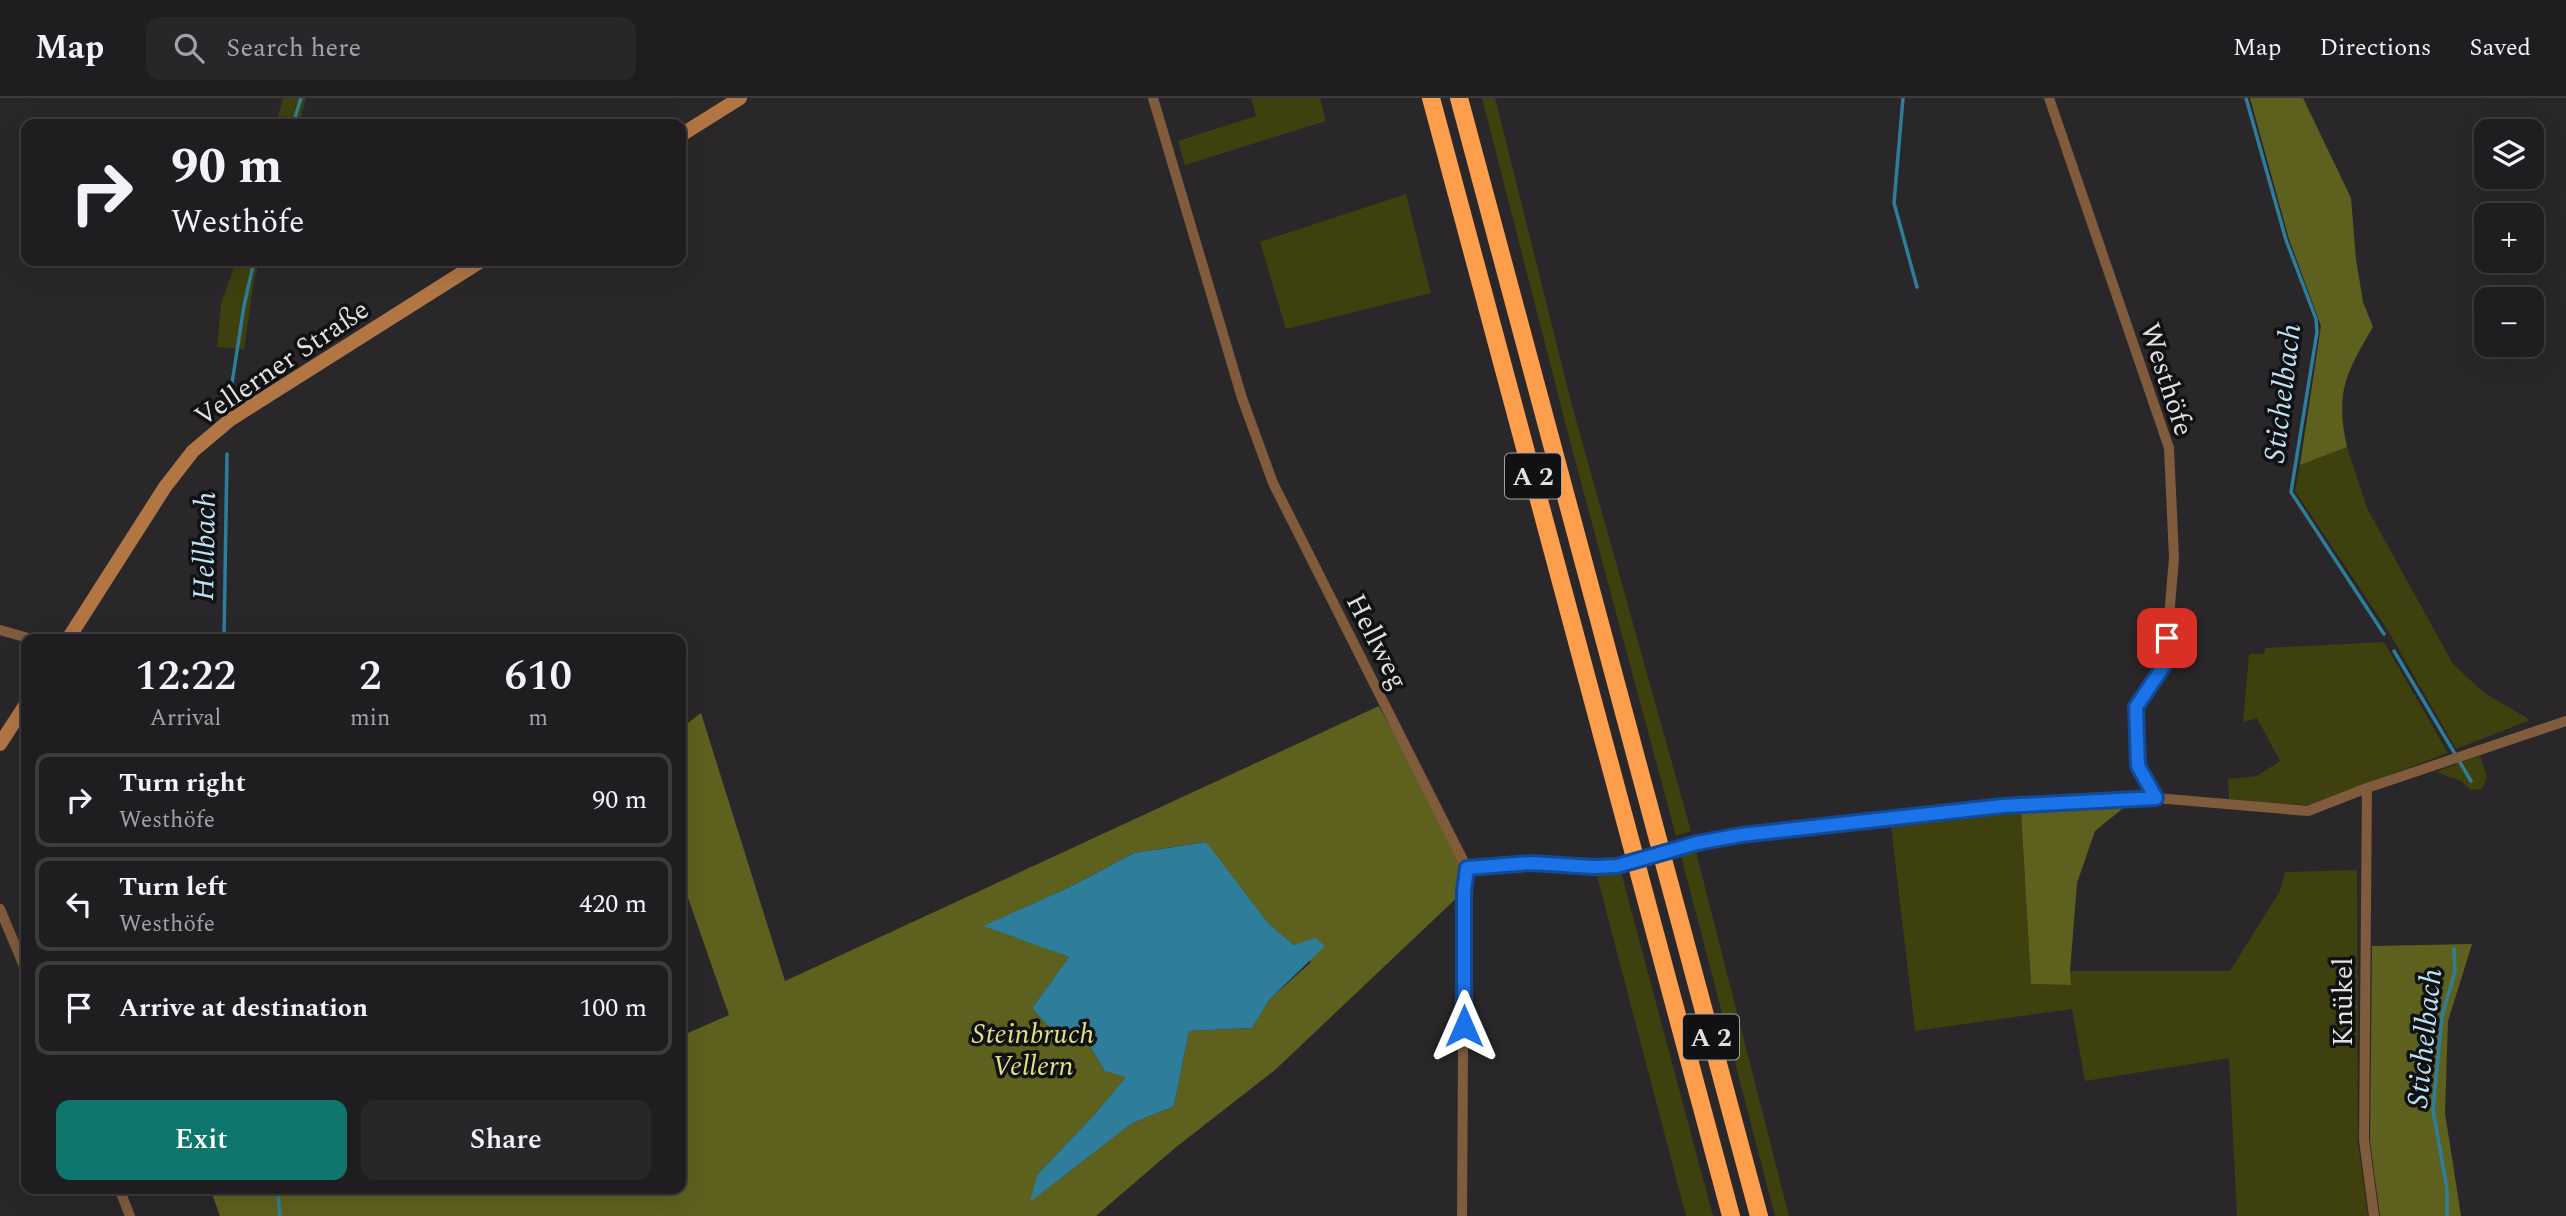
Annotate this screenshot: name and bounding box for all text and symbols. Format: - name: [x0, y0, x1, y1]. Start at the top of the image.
- search box: [146, 17, 636, 80]
- text: Map: [35, 23, 104, 73]
- text: Search here: [226, 28, 361, 68]
- icon: search: [170, 29, 208, 67]
- text: Map: [2233, 30, 2281, 66]
- text: Directions: [2319, 30, 2431, 66]
- text: Saved: [2469, 30, 2531, 66]
- map controls: [2474, 119, 2544, 357]
- button: layers: [2474, 119, 2544, 189]
- text: 90 m: [171, 130, 282, 205]
- icon: right: [56, 147, 147, 238]
- text: Westhöfe: [171, 198, 304, 247]
- button: +: [2474, 203, 2544, 273]
- button: −: [2474, 287, 2544, 357]
- street label: Vellerner Straße: [186, 289, 378, 438]
- street label: Westhöfe: [2128, 317, 2205, 442]
- water label: Stichelbach: [2252, 321, 2314, 465]
- road number: A 2: [1505, 454, 1561, 498]
- water label: Hellbach: [181, 491, 229, 601]
- street label: Hellweg: [1334, 586, 1419, 697]
- pin: [2137, 608, 2197, 668]
- icon: arrive: [2148, 619, 2186, 657]
- text: 12:22: [135, 645, 236, 708]
- text: 2: [359, 645, 381, 708]
- text: 610: [504, 645, 572, 708]
- text: Arrival: [150, 701, 221, 736]
- text: min: [350, 701, 390, 736]
- text: m: [528, 701, 548, 736]
- text: Turn right: [119, 763, 246, 803]
- text: 90 m: [592, 780, 647, 820]
- icon: right: [60, 781, 98, 819]
- text: Westhöfe: [119, 803, 215, 838]
- text: Turn left: [119, 867, 227, 907]
- text: 420 m: [579, 884, 647, 924]
- icon: left: [60, 885, 98, 923]
- text: Westhöfe: [119, 907, 215, 942]
- street label: Knükel: [2322, 958, 2365, 1047]
- water label: Stichelbach: [2395, 966, 2455, 1110]
- text: Arrive at destination: [119, 988, 368, 1028]
- text: 100 m: [579, 988, 647, 1028]
- icon: arrive: [60, 989, 98, 1027]
- position arrow: [1427, 989, 1501, 1063]
- park label: Steinbruch Vellern: [972, 1013, 1094, 1088]
- road number: A 2: [1683, 1014, 1739, 1060]
- button: Exit: [56, 1100, 347, 1180]
- button: Share: [361, 1100, 651, 1180]

